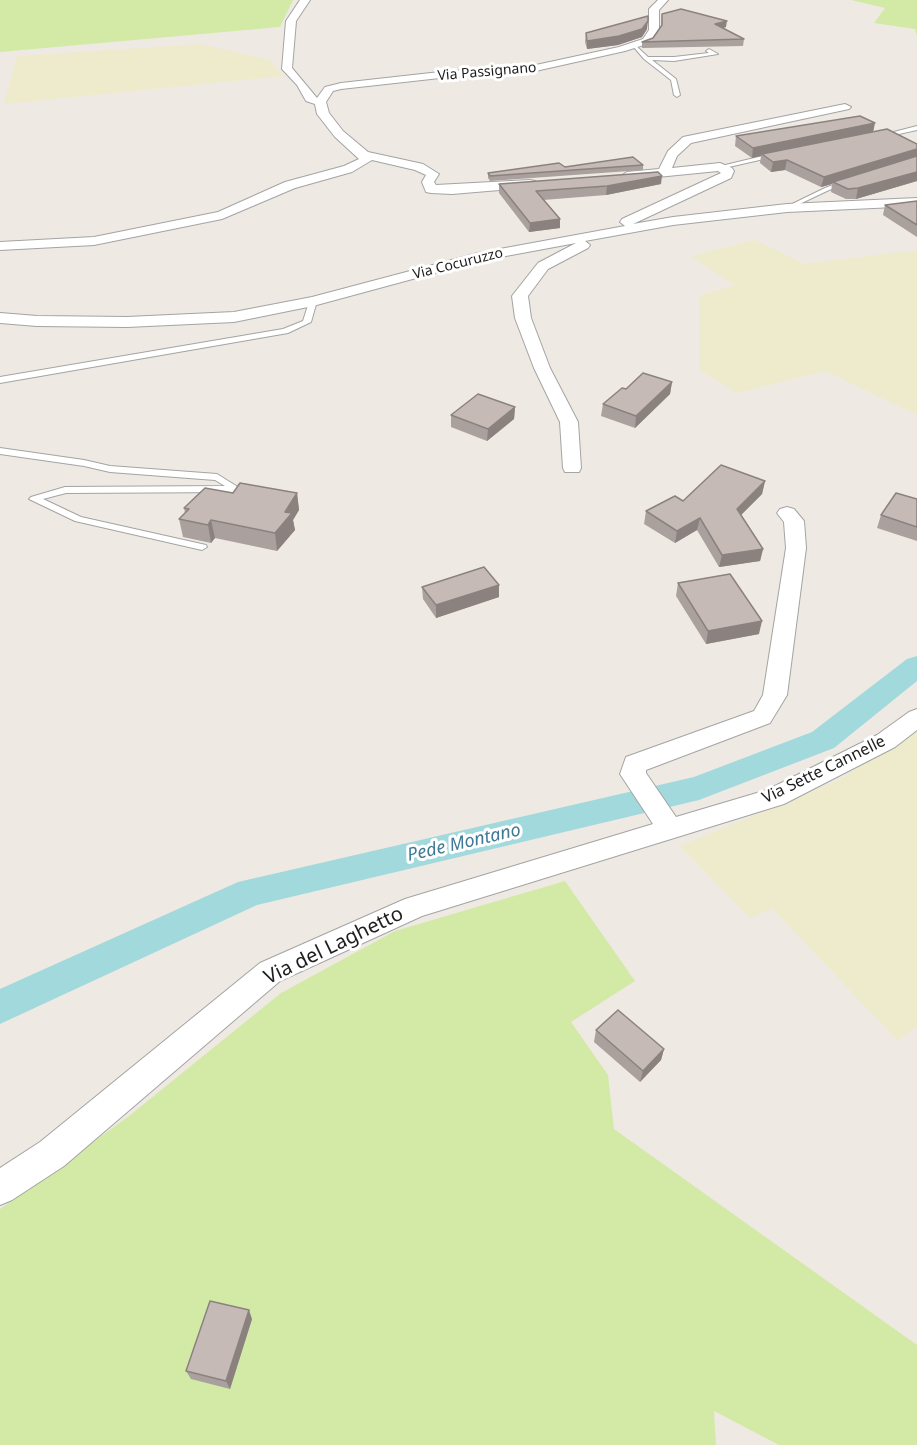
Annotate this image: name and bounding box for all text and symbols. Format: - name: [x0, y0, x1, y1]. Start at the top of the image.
- street label: Via Passignano: [437, 59, 537, 85]
- street label: Via Cocuruzzo: [411, 245, 505, 283]
- street label: Via Sette Cannelle: [759, 732, 889, 808]
- water label: Pede Montano: [405, 819, 523, 867]
- street label: Via del Laghetto: [261, 902, 407, 990]

